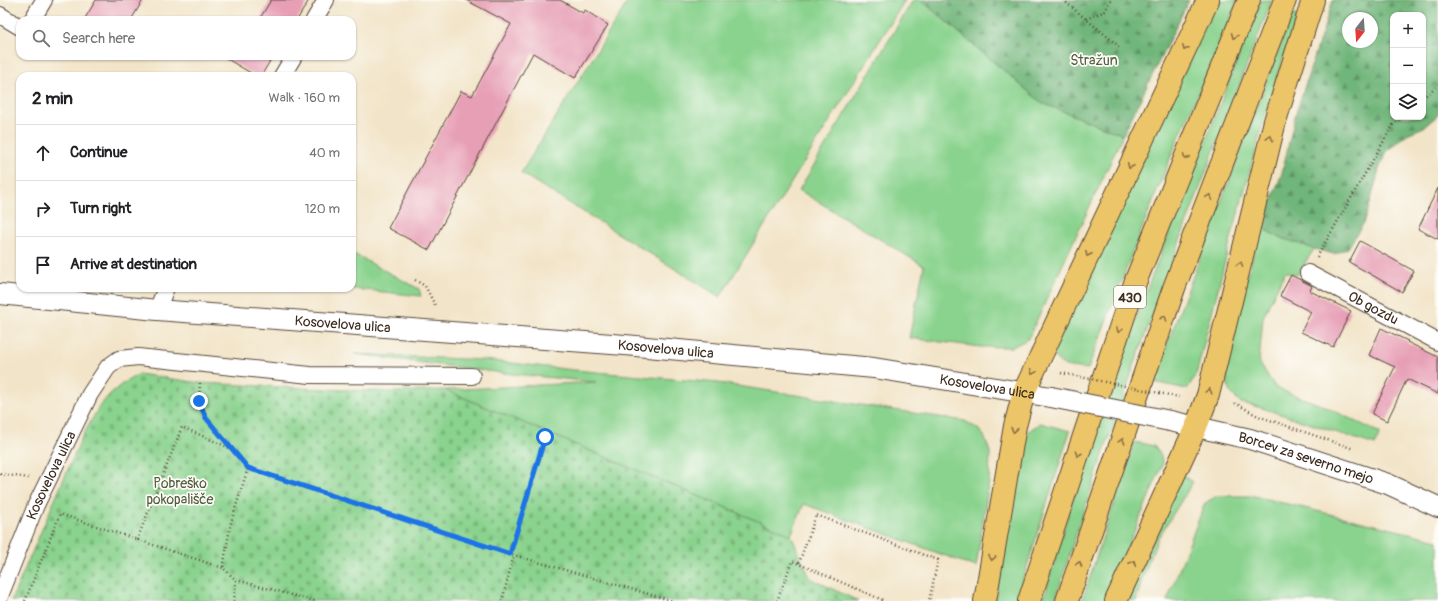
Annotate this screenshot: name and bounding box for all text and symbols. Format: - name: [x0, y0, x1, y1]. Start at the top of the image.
- north arrow: [1342, 12, 1378, 48]
- map controls: [1390, 12, 1426, 120]
- button: +: [1390, 12, 1426, 48]
- search box: [16, 16, 356, 60]
- icon: search: [30, 27, 52, 49]
- text: Search here: [62, 29, 135, 48]
- one-way arrow: [1231, 33, 1239, 40]
- one-way arrow: [1182, 44, 1190, 51]
- button: −: [1390, 48, 1426, 84]
- park label: Stražun: [1070, 52, 1118, 69]
- button: layers: [1390, 84, 1426, 120]
- text: 2 min: [32, 88, 73, 109]
- text: Walk · 160 m: [269, 90, 340, 106]
- one-way arrow: [1266, 135, 1274, 141]
- icon: ahead: [32, 142, 54, 164]
- text: Continue: [70, 143, 128, 162]
- text: 40 m: [309, 145, 340, 161]
- one-way arrow: [1182, 153, 1190, 160]
- one-way arrow: [1127, 161, 1135, 169]
- one-way arrow: [1205, 193, 1213, 200]
- icon: right: [32, 198, 54, 220]
- text: Turn right: [70, 199, 131, 218]
- text: 120 m: [304, 201, 340, 217]
- one-way arrow: [1085, 250, 1093, 257]
- icon: arrive: [32, 254, 54, 276]
- text: Arrive at destination: [70, 255, 197, 274]
- one-way arrow: [1235, 261, 1243, 267]
- road number: 430: [1114, 286, 1146, 308]
- street label: Ob gozdu: [1345, 288, 1401, 328]
- street label: Kosovelova ulica: [294, 312, 391, 336]
- one-way arrow: [1159, 315, 1167, 322]
- one-way arrow: [1115, 327, 1124, 334]
- street label: Kosovelova ulica: [617, 336, 714, 362]
- one-way arrow: [1030, 367, 1038, 375]
- street label: Kosovelova ulica: [938, 371, 1036, 403]
- one-way arrow: [1204, 387, 1213, 394]
- route end: [190, 392, 208, 410]
- one-way arrow: [1011, 427, 1019, 433]
- street label: Kosovelova ulica: [23, 428, 80, 522]
- route start: [536, 428, 554, 446]
- street label: Borcev za severno mejo: [1237, 429, 1376, 488]
- one-way arrow: [1117, 438, 1126, 445]
- one-way arrow: [1074, 450, 1083, 457]
- park label: Pobreško pokopališče: [147, 475, 214, 508]
- one-way arrow: [988, 555, 997, 561]
- one-way arrow: [1129, 559, 1137, 566]
- one-way arrow: [1074, 560, 1082, 567]

